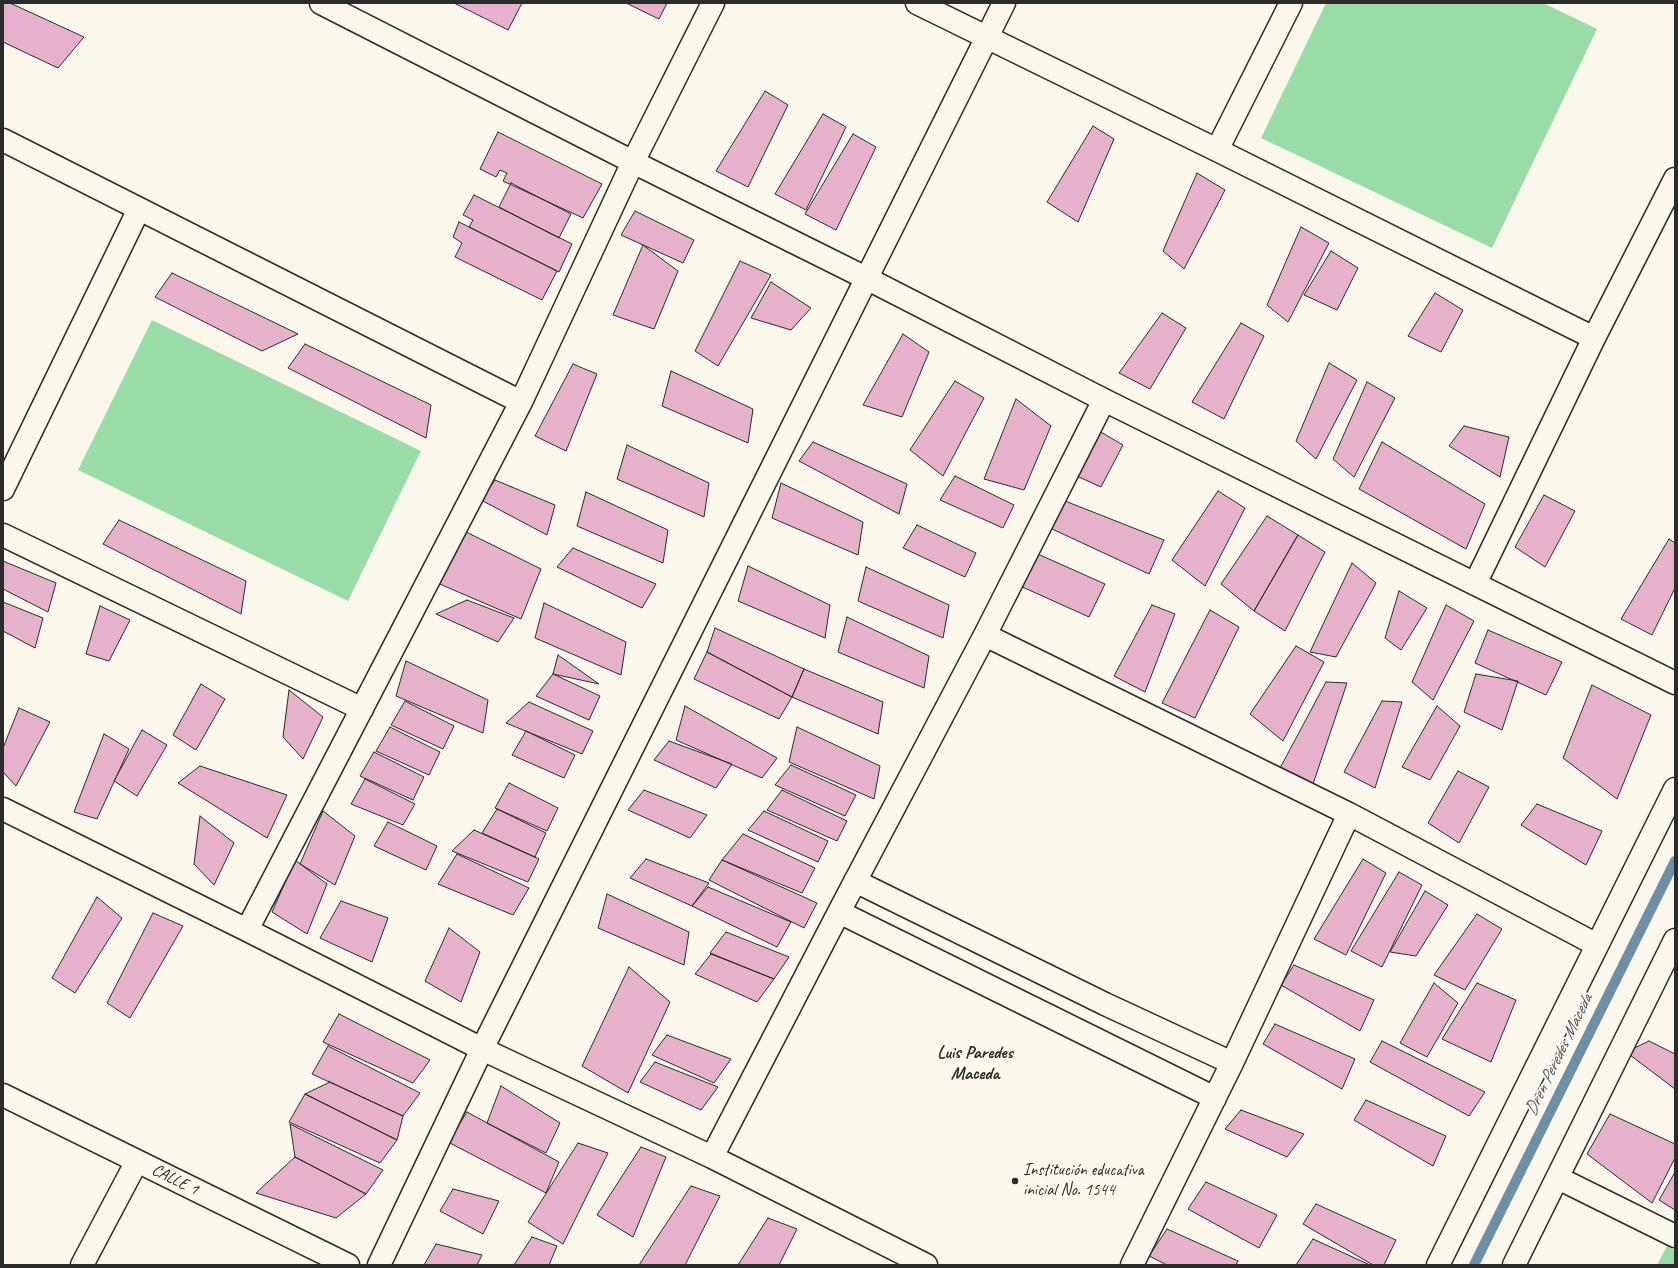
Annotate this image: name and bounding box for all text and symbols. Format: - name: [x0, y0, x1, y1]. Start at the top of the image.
- water label: Dren Peredes Maceda: [1520, 991, 1598, 1119]
- district label: Luis Paredes Maceda: [937, 1042, 1013, 1084]
- street label: CALLE 1: [148, 1160, 202, 1200]
- place label: Institución educativa inicial No. 1544: [1023, 1161, 1144, 1201]
- marker: Institución educativa inicial No. 1544: [1010, 1176, 1020, 1186]

